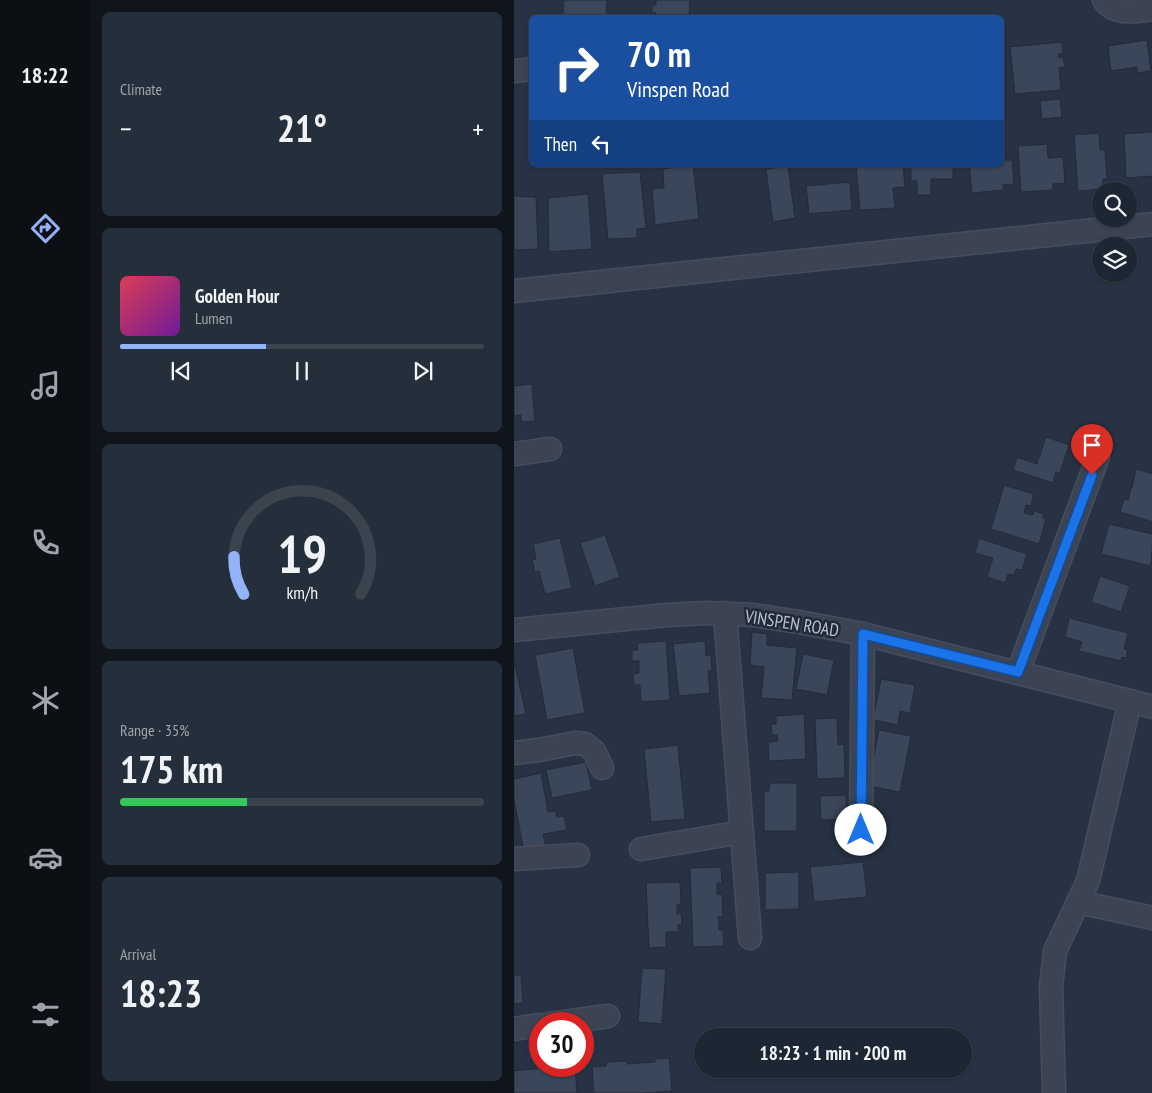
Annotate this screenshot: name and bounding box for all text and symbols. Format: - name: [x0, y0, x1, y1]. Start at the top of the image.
- text: 70 m: [627, 31, 691, 77]
- icon: right: [544, 35, 609, 100]
- text: 18:22: [21, 61, 69, 89]
- text: Vinspen Road: [627, 75, 730, 103]
- text: Climate: [120, 79, 162, 99]
- text: 21°: [277, 103, 327, 152]
- text: −: [120, 110, 132, 147]
- text: +: [472, 110, 484, 147]
- icon: left: [587, 130, 615, 158]
- text: Then: [544, 132, 577, 156]
- map controls: [1092, 182, 1137, 282]
- button: search: [1092, 182, 1137, 227]
- icon: directions: [28, 211, 63, 246]
- button: layers: [1092, 237, 1137, 282]
- text: Golden Hour: [195, 284, 279, 308]
- text: Lumen: [195, 308, 232, 328]
- icon: previous: [167, 357, 195, 385]
- icon: pause: [288, 357, 316, 385]
- icon: next: [409, 357, 437, 385]
- icon: music: [28, 368, 63, 403]
- pin: [1071, 424, 1113, 475]
- icon: arrive: [1078, 431, 1106, 459]
- text: 19: [277, 520, 327, 587]
- icon: phone: [28, 525, 63, 560]
- text: km/h: [286, 581, 318, 604]
- street label: VINSPEN ROAD: [742, 604, 841, 642]
- icon: climate: [28, 683, 63, 718]
- text: Range · 35%: [120, 720, 189, 740]
- text: 175 km: [120, 744, 223, 793]
- position arrow: [834, 803, 886, 855]
- icon: car: [28, 840, 63, 875]
- text: Arrival: [120, 944, 156, 964]
- text: 18:23: [120, 968, 202, 1017]
- icon: filters: [28, 997, 63, 1032]
- speed limit sign: 30: [529, 1012, 594, 1077]
- text: 18:23 · 1 min · 200 m: [760, 1041, 906, 1065]

